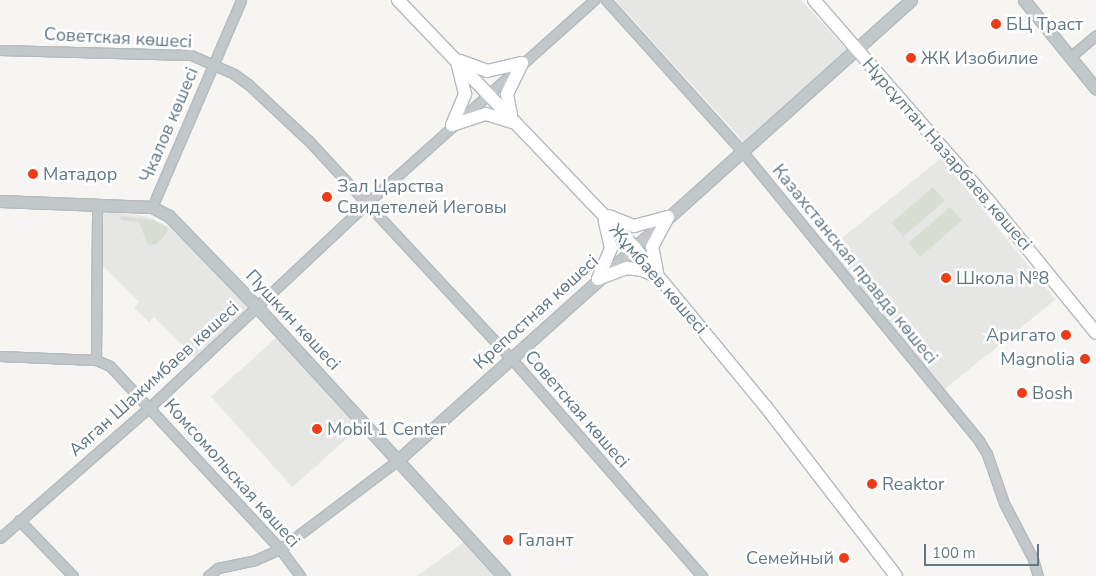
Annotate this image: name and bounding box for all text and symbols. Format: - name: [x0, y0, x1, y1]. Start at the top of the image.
- place label: БЦ Траст: [1006, 13, 1083, 35]
- marker: БЦ Траст: [990, 18, 1002, 30]
- street label: Советская көшесі: [43, 23, 193, 53]
- place label: ЖК Изобилие: [921, 47, 1038, 69]
- marker: ЖК Изобилие: [905, 52, 917, 64]
- street label: Нұрсұлтан Назарбаев көшесі: [858, 53, 1036, 255]
- street label: Чкалов көшесі: [135, 64, 203, 186]
- street label: Казахстанская правда көшесі: [768, 160, 942, 368]
- place label: Матадор: [43, 163, 117, 185]
- marker: Матадор: [27, 168, 39, 180]
- place label: Зал Царства Свидетелей Иеговы: [337, 176, 507, 218]
- marker: Зал Царства Свидетелей Иеговы: [321, 191, 333, 203]
- street label: Жұмбаев көшесі: [604, 219, 712, 339]
- street label: Крепостная көшесі: [469, 250, 603, 374]
- street label: Пушкин көшесі: [241, 265, 345, 375]
- place label: Школа №8: [956, 267, 1049, 289]
- marker: Школа №8: [940, 272, 952, 284]
- street label: Аяган Шажимбаев көшесі: [64, 297, 244, 461]
- place label: Аригато: [986, 324, 1056, 346]
- marker: Аригато: [1060, 329, 1072, 341]
- street label: Советская көшесі: [520, 346, 634, 472]
- place label: Magnolia: [1000, 348, 1075, 370]
- marker: Magnolia: [1079, 353, 1091, 365]
- place label: Bosh: [1032, 382, 1073, 404]
- marker: Bosh: [1016, 387, 1028, 399]
- street label: Комсомольская көшесі: [159, 394, 305, 552]
- place label: Mobil 1 Center: [327, 418, 446, 440]
- marker: Mobil 1 Center: [311, 423, 323, 435]
- place label: Reaktor: [882, 473, 944, 495]
- marker: Reaktor: [866, 478, 878, 490]
- place label: Галант: [518, 529, 574, 551]
- marker: Галант: [502, 534, 514, 546]
- scale bar: [926, 534, 1041, 566]
- text: 100 m: [932, 543, 976, 563]
- place label: Семейный: [746, 547, 834, 569]
- marker: Семейный: [838, 552, 850, 564]

